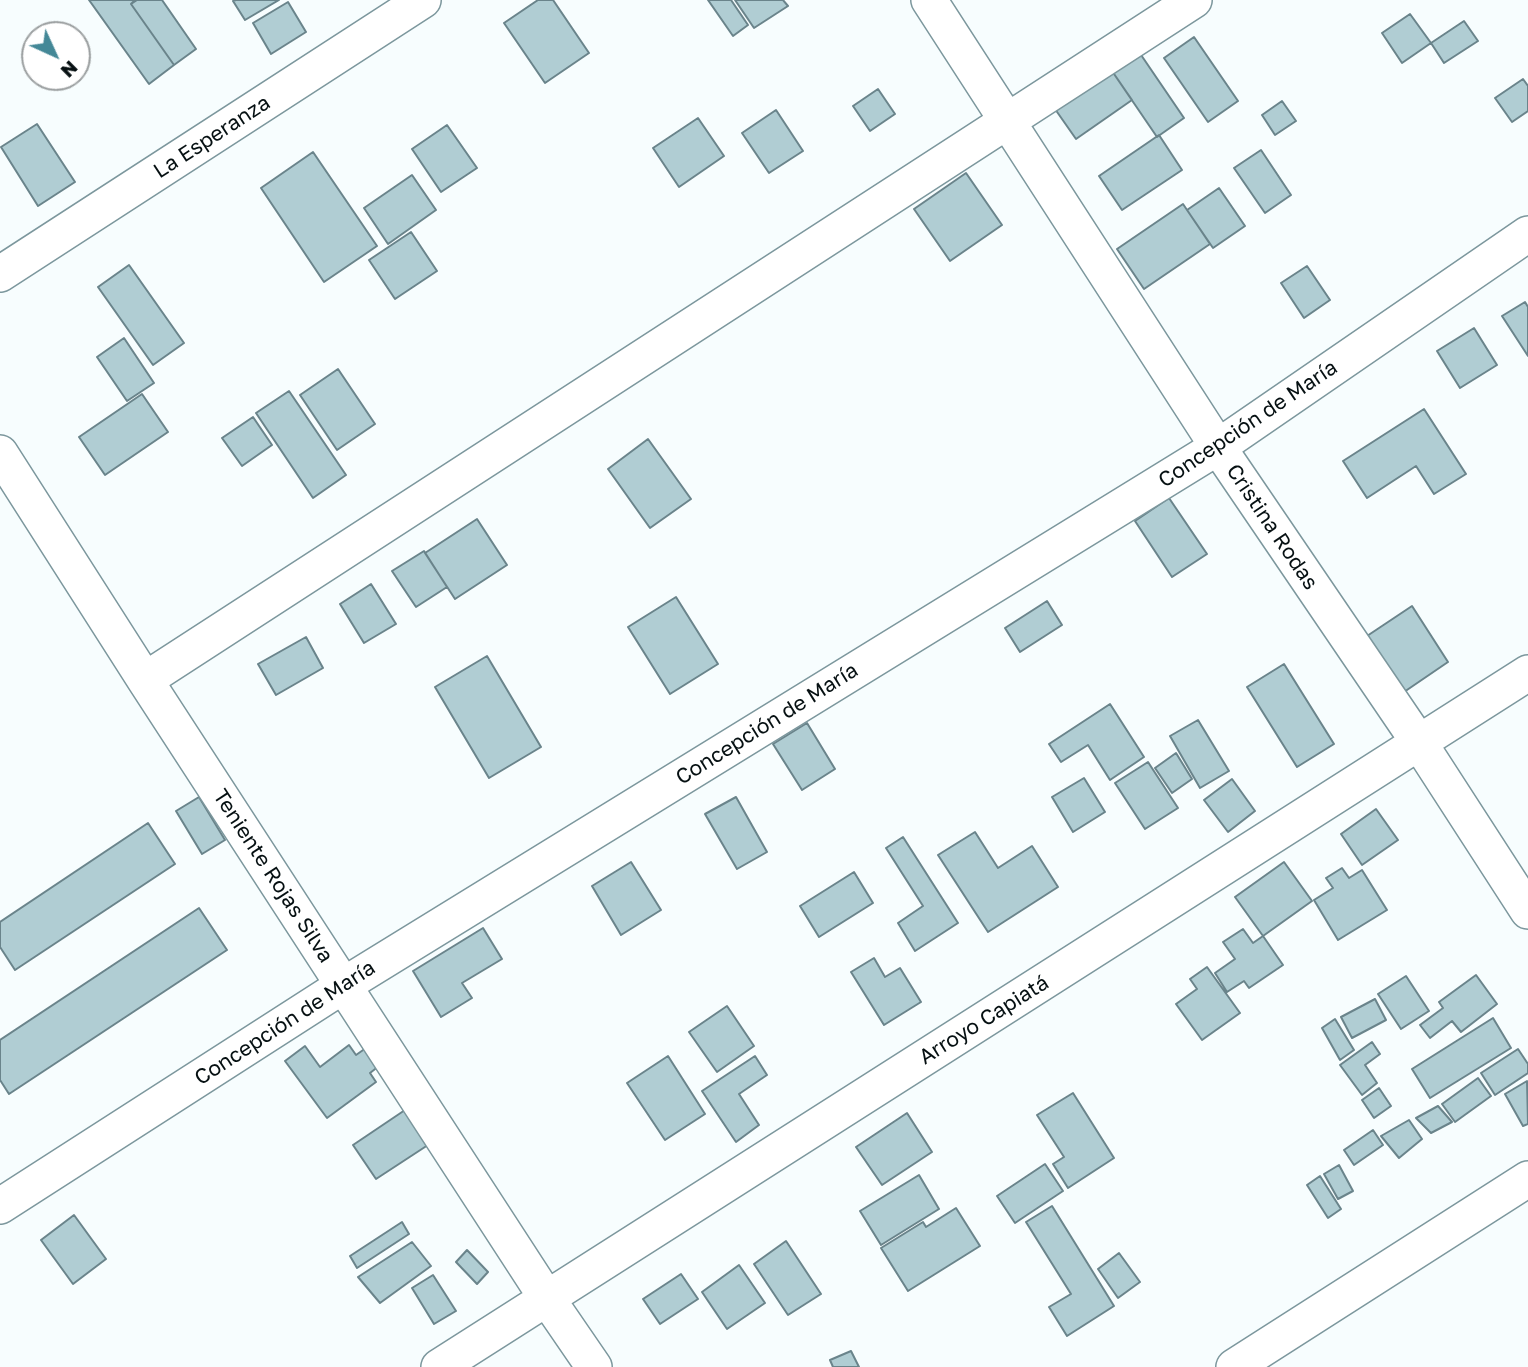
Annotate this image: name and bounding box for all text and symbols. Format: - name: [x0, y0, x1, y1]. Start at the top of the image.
- north arrow: [21, 21, 91, 91]
- text: N: [57, 57, 83, 83]
- street label: La Esperanza: [149, 90, 275, 184]
- street label: Concepción de María: [1154, 355, 1342, 493]
- street label: Cristina Rodas: [1221, 459, 1323, 595]
- street label: Concepción de María: [671, 658, 863, 790]
- street label: Teniente Rojas Silva: [208, 785, 338, 967]
- street label: Concepción de María: [190, 955, 380, 1091]
- street label: Arroyo Capiatá: [914, 970, 1054, 1070]

